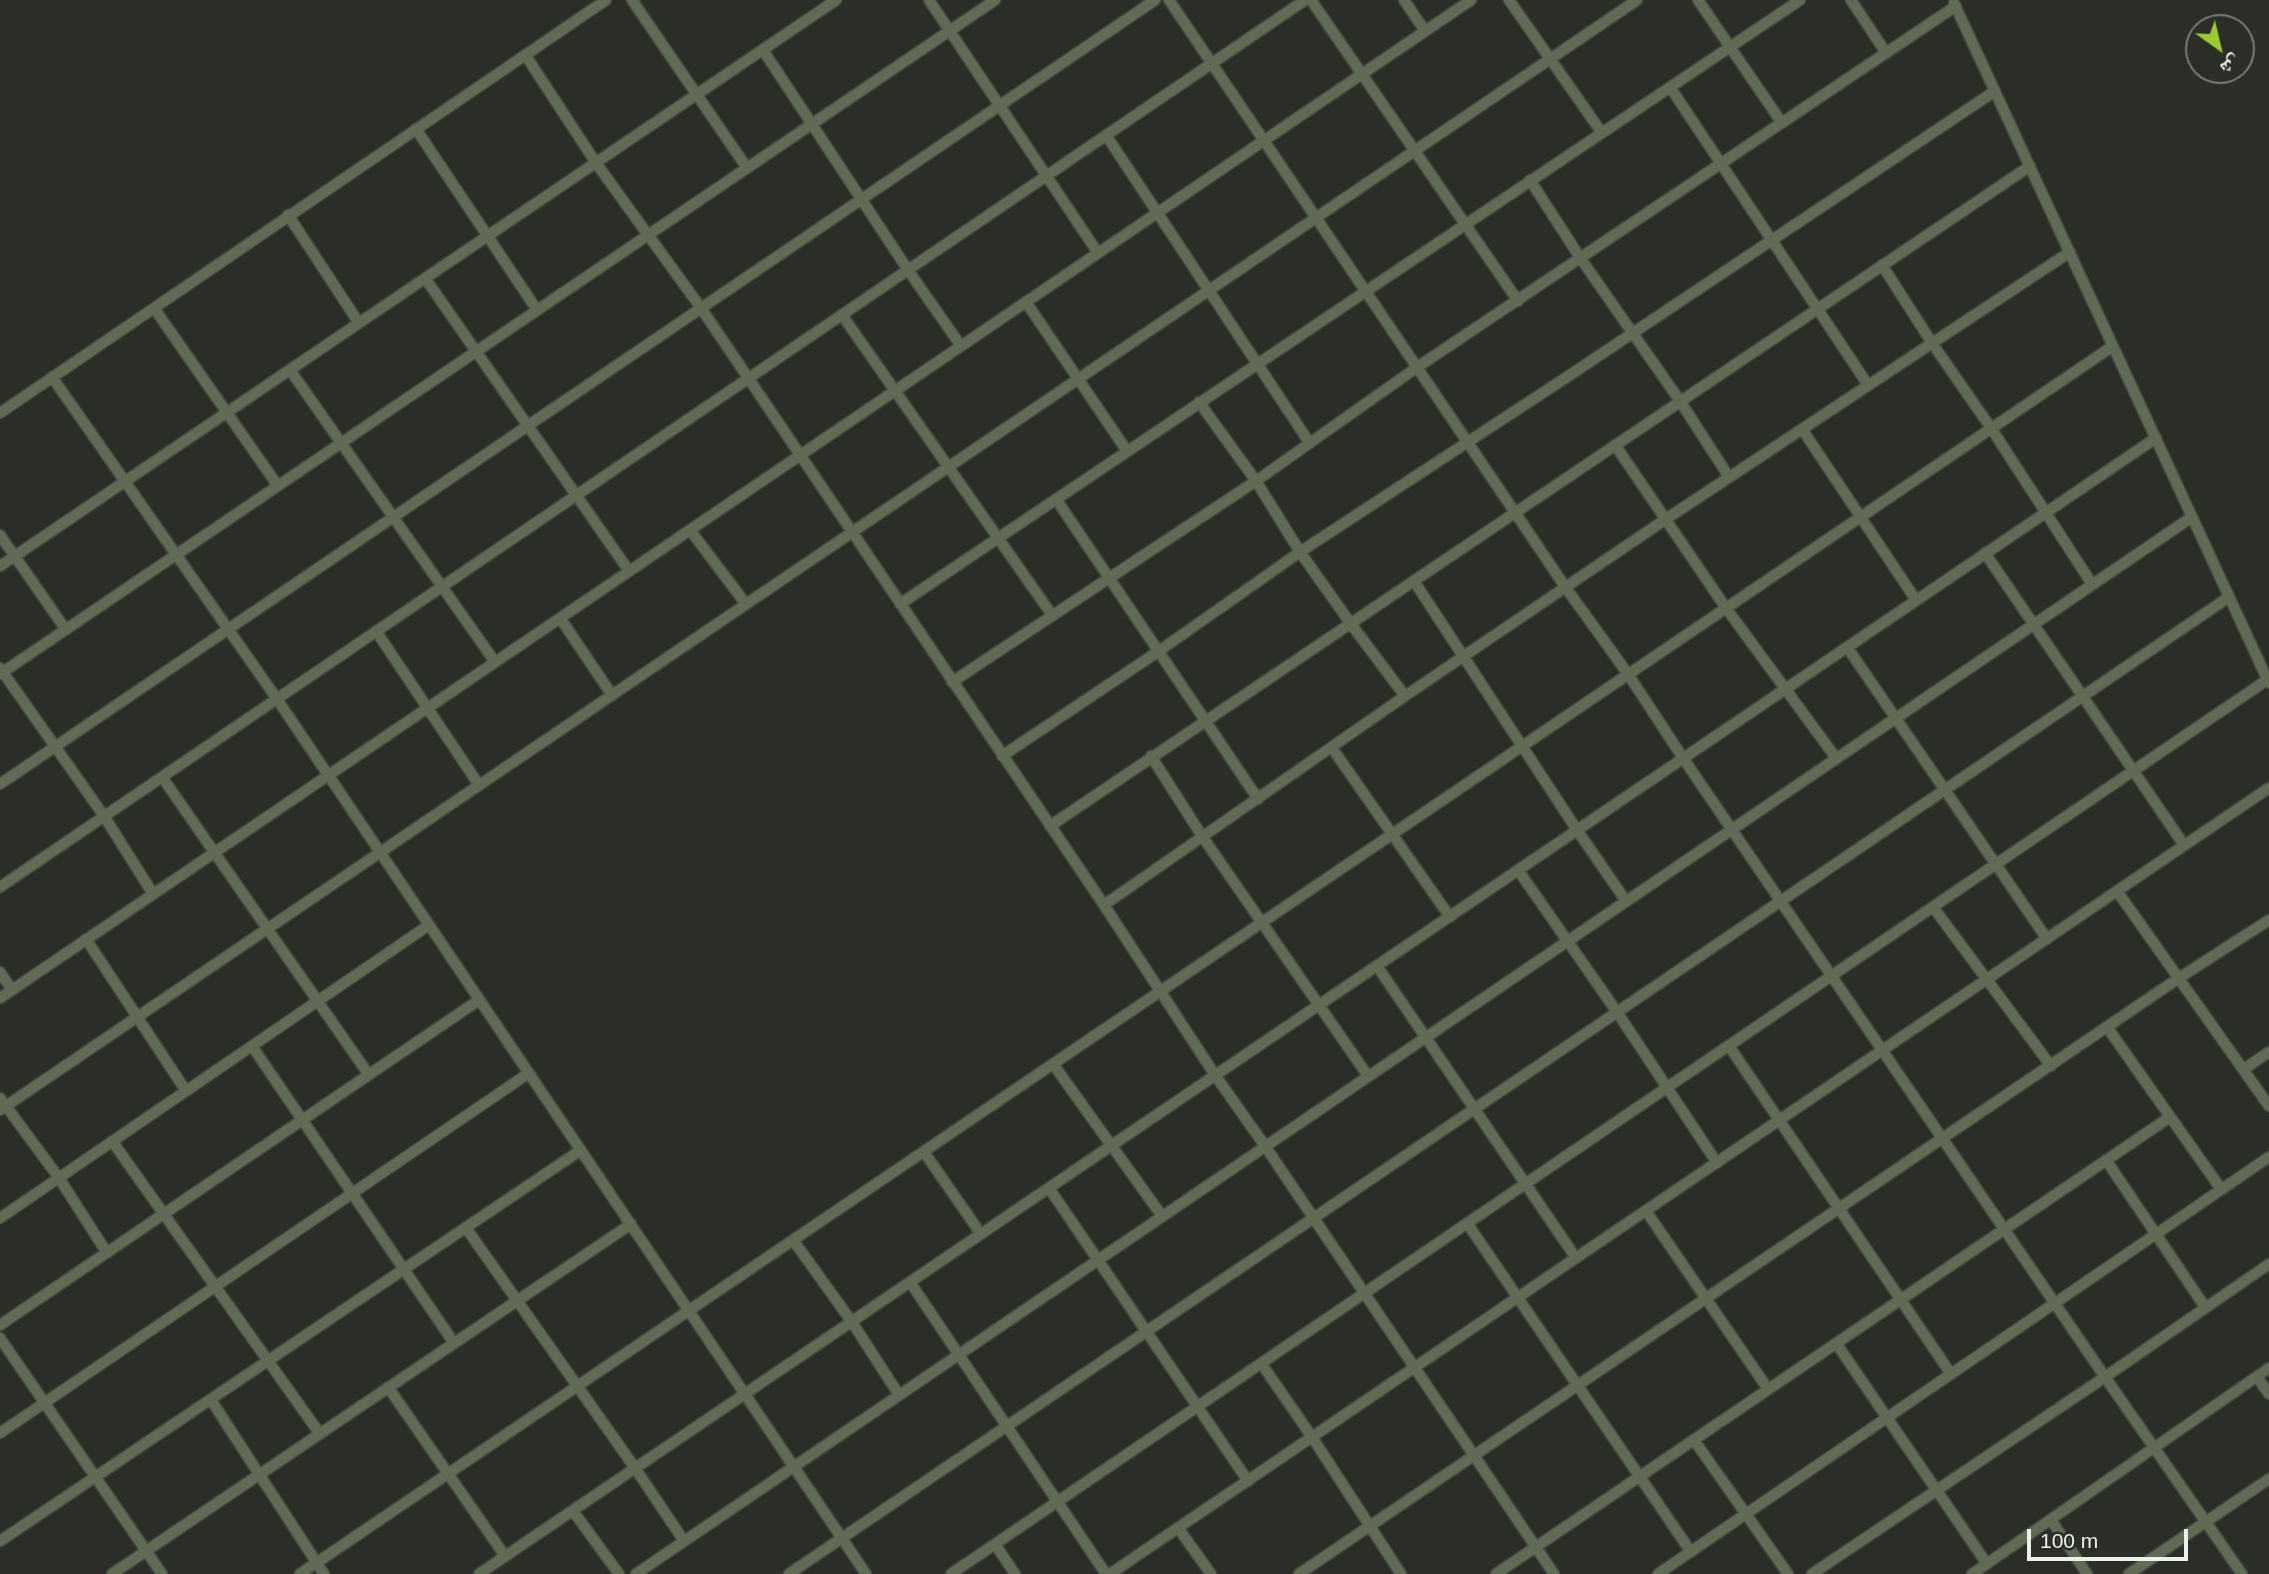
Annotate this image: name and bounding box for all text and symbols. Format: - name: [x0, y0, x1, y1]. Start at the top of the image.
- north arrow: [2185, 14, 2255, 84]
- text: ش: [2217, 51, 2245, 80]
- scale bar: [2031, 1514, 2192, 1558]
- text: 100 m: [2040, 1529, 2098, 1552]

